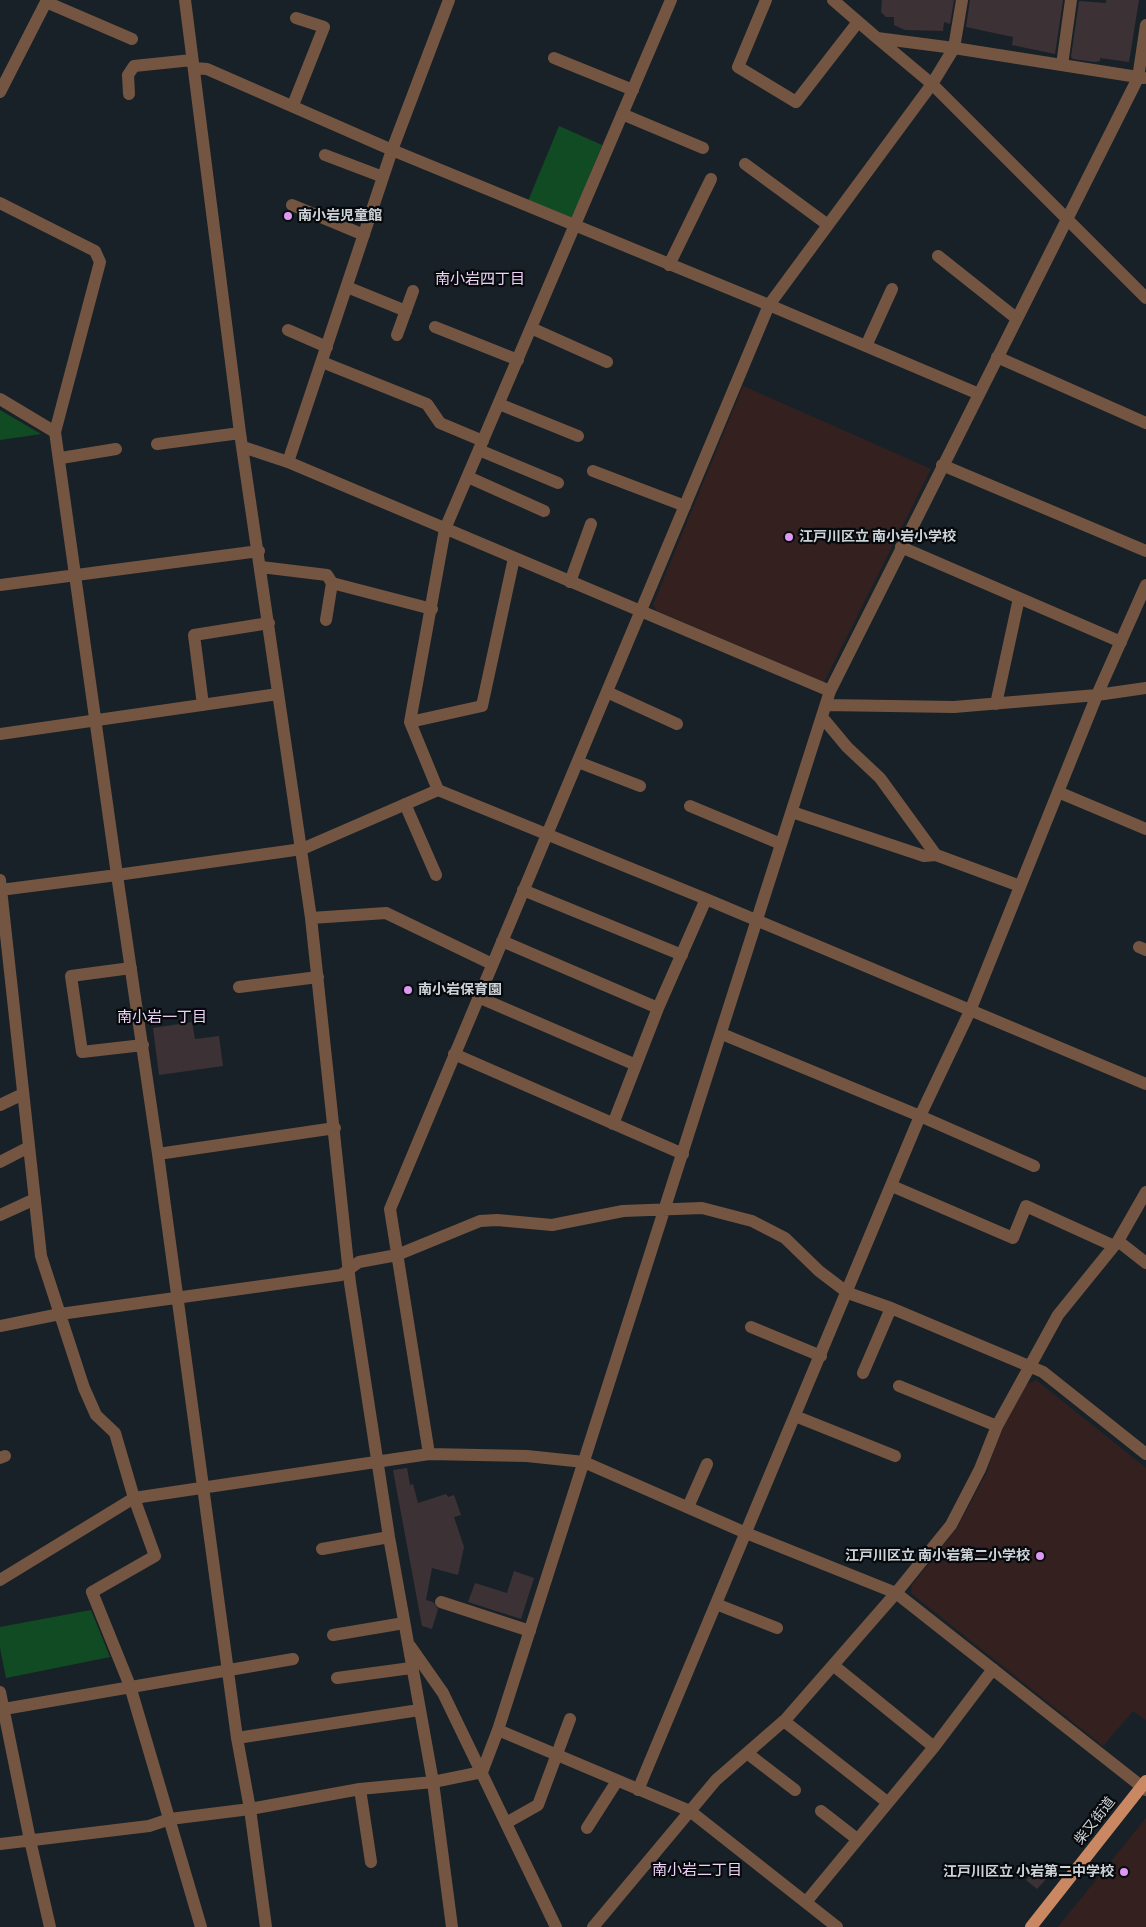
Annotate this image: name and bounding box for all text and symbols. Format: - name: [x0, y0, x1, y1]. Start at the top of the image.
- place label: 南小岩児童館: [298, 208, 382, 224]
- marker: 南小岩児童館: [282, 210, 294, 222]
- district label: 南小岩四丁目: [435, 271, 525, 289]
- place label: 江戸川区立 南小岩小学校: [799, 529, 956, 545]
- marker: 江戸川区立 南小岩小学校: [783, 531, 795, 543]
- place label: 南小岩保育園: [418, 982, 502, 998]
- marker: 南小岩保育園: [402, 984, 414, 996]
- district label: 南小岩一丁目: [117, 1009, 207, 1027]
- place label: 江戸川区立 南小岩第二小学校: [845, 1548, 1030, 1564]
- marker: 江戸川区立 南小岩第二小学校: [1034, 1550, 1046, 1562]
- street label: 柴又街道: [1071, 1794, 1119, 1848]
- district label: 南小岩二丁目: [652, 1862, 742, 1880]
- place label: 江戸川区立 小岩第二中学校: [943, 1864, 1114, 1880]
- marker: 江戸川区立 小岩第二中学校: [1118, 1866, 1130, 1878]

